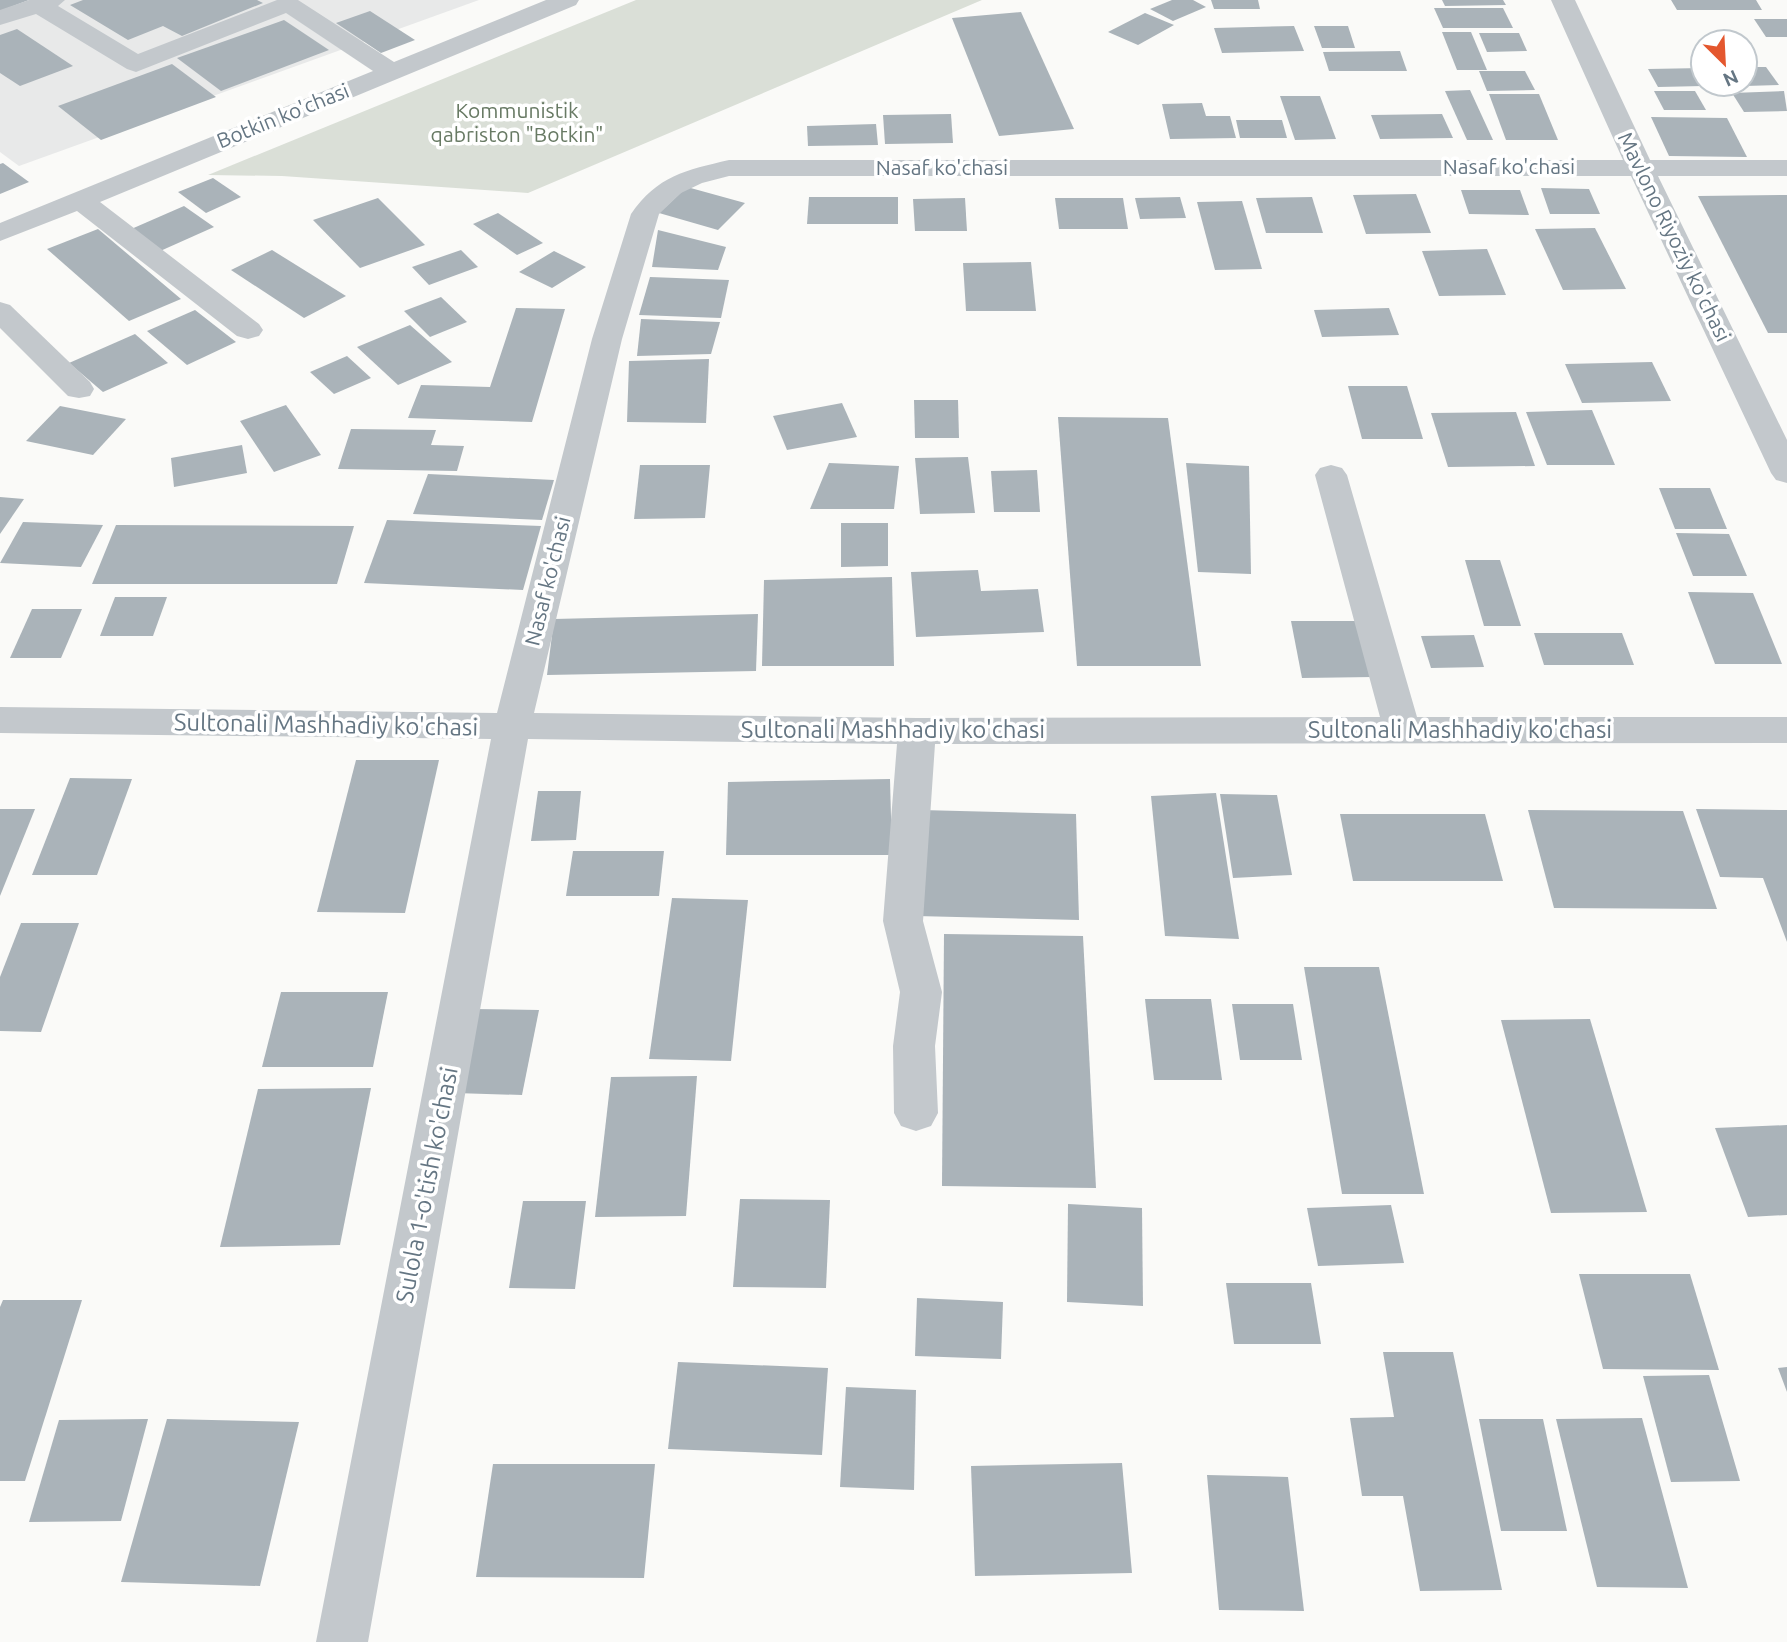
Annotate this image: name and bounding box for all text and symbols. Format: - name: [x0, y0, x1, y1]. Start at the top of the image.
- north arrow: [1689, 28, 1759, 98]
- text: N: [1720, 66, 1742, 91]
- street label: Botkin ko'chasi: [213, 78, 352, 152]
- park label: Kommunistik qabriston "Botkin": [431, 98, 603, 146]
- street label: Mavlono Riyoziy ko'chasi: [1614, 128, 1736, 345]
- street label: Nasaf ko'chasi: [1443, 154, 1575, 178]
- street label: Nasaf ko'chasi: [876, 155, 1008, 179]
- street label: Nasaf ko'chasi: [519, 514, 575, 648]
- street label: Sultonali Mashhadiy ko'chasi: [174, 708, 478, 741]
- street label: Sultonali Mashhadiy ko'chasi: [741, 716, 1045, 743]
- street label: Sultonali Mashhadiy ko'chasi: [1308, 716, 1612, 743]
- street label: Sulola 1-o'tish ko'chasi: [390, 1065, 463, 1305]

